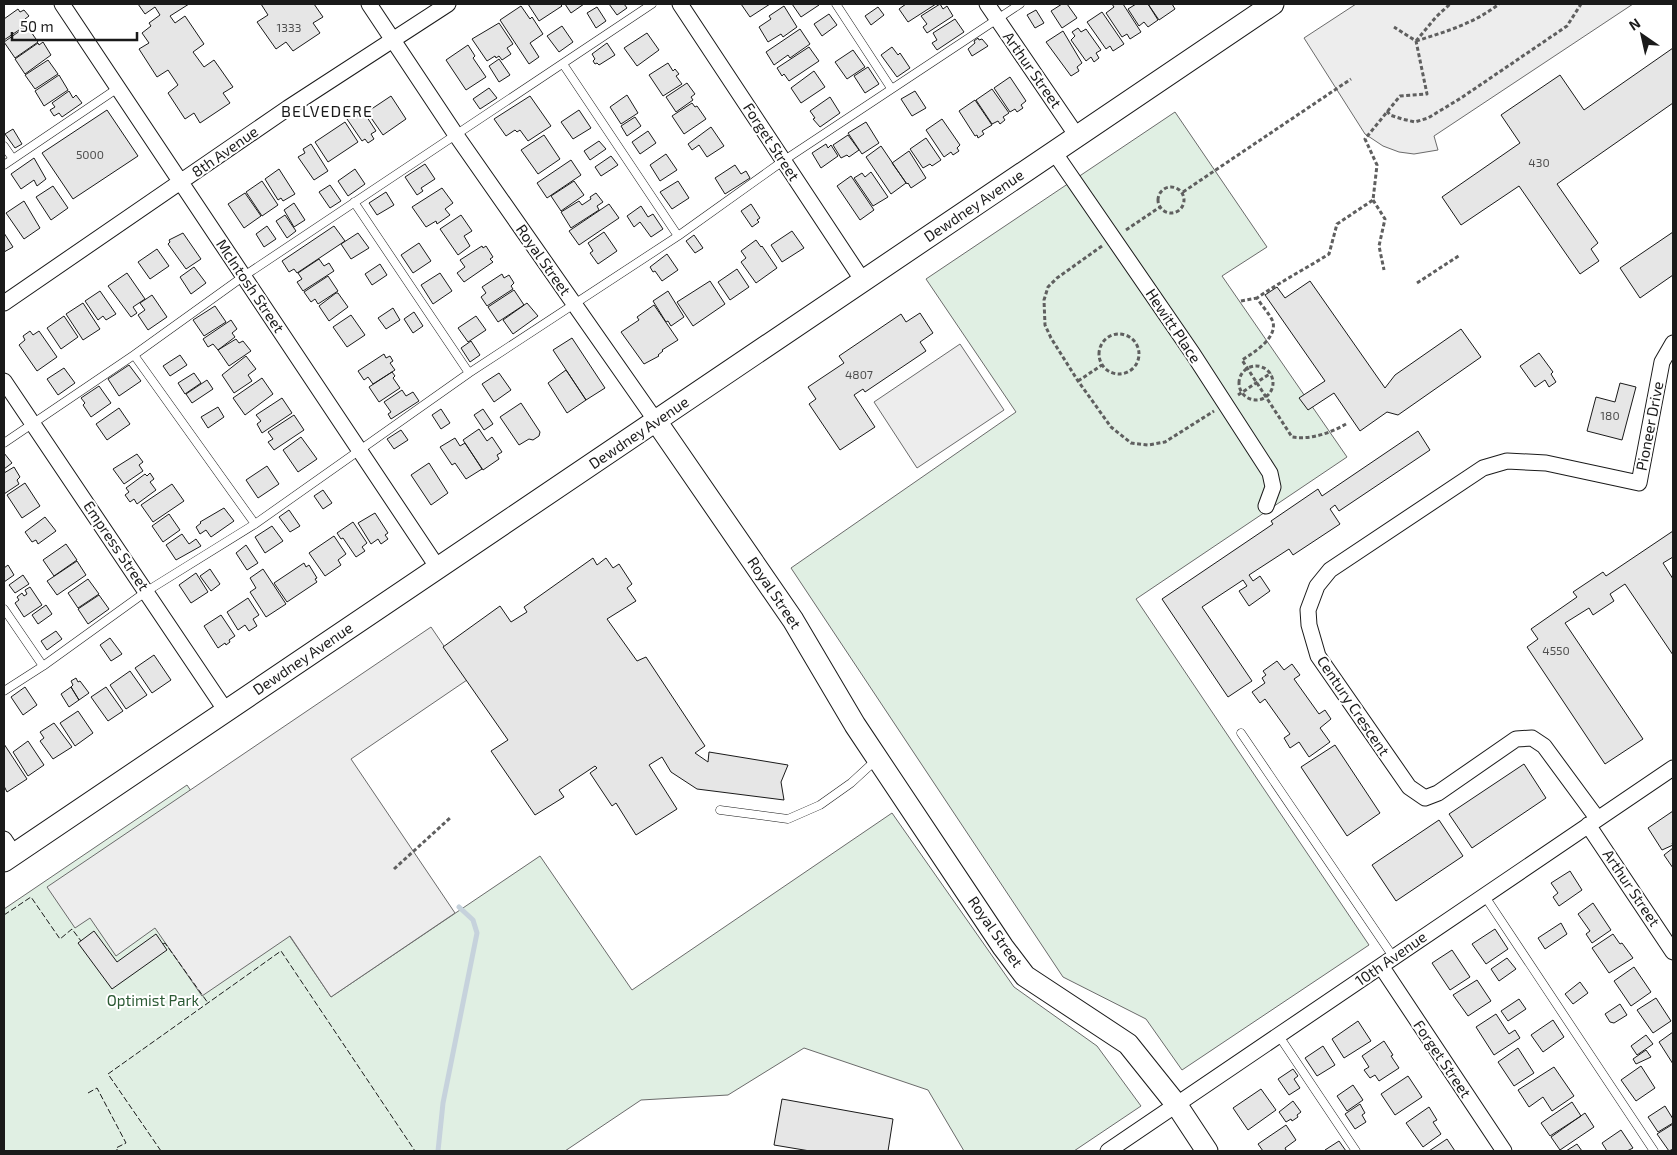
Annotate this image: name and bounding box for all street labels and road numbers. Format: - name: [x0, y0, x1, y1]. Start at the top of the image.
- street label: Arthur Street: [1000, 28, 1066, 111]
- street label: Forget Street: [740, 99, 804, 184]
- street label: 8th Avenue: [188, 122, 261, 181]
- street label: Dewdney Avenue: [920, 165, 1027, 245]
- street label: Royal Street: [513, 220, 575, 299]
- street label: McIntosh Street: [213, 235, 289, 336]
- street label: Hewitt Place: [1142, 285, 1205, 366]
- street label: Pioneer Drive: [1632, 380, 1666, 472]
- street label: Dewdney Avenue: [585, 392, 692, 472]
- street label: Empress Street: [80, 497, 154, 594]
- street label: Royal Street: [744, 553, 806, 632]
- street label: Dewdney Avenue: [249, 618, 356, 698]
- street label: Century Crescent: [1314, 652, 1394, 759]
- street label: Arthur Street: [1599, 845, 1664, 930]
- street label: Royal Street: [965, 892, 1027, 971]
- street label: 10th Avenue: [1351, 927, 1429, 989]
- street label: Forget Street: [1410, 1016, 1475, 1101]

